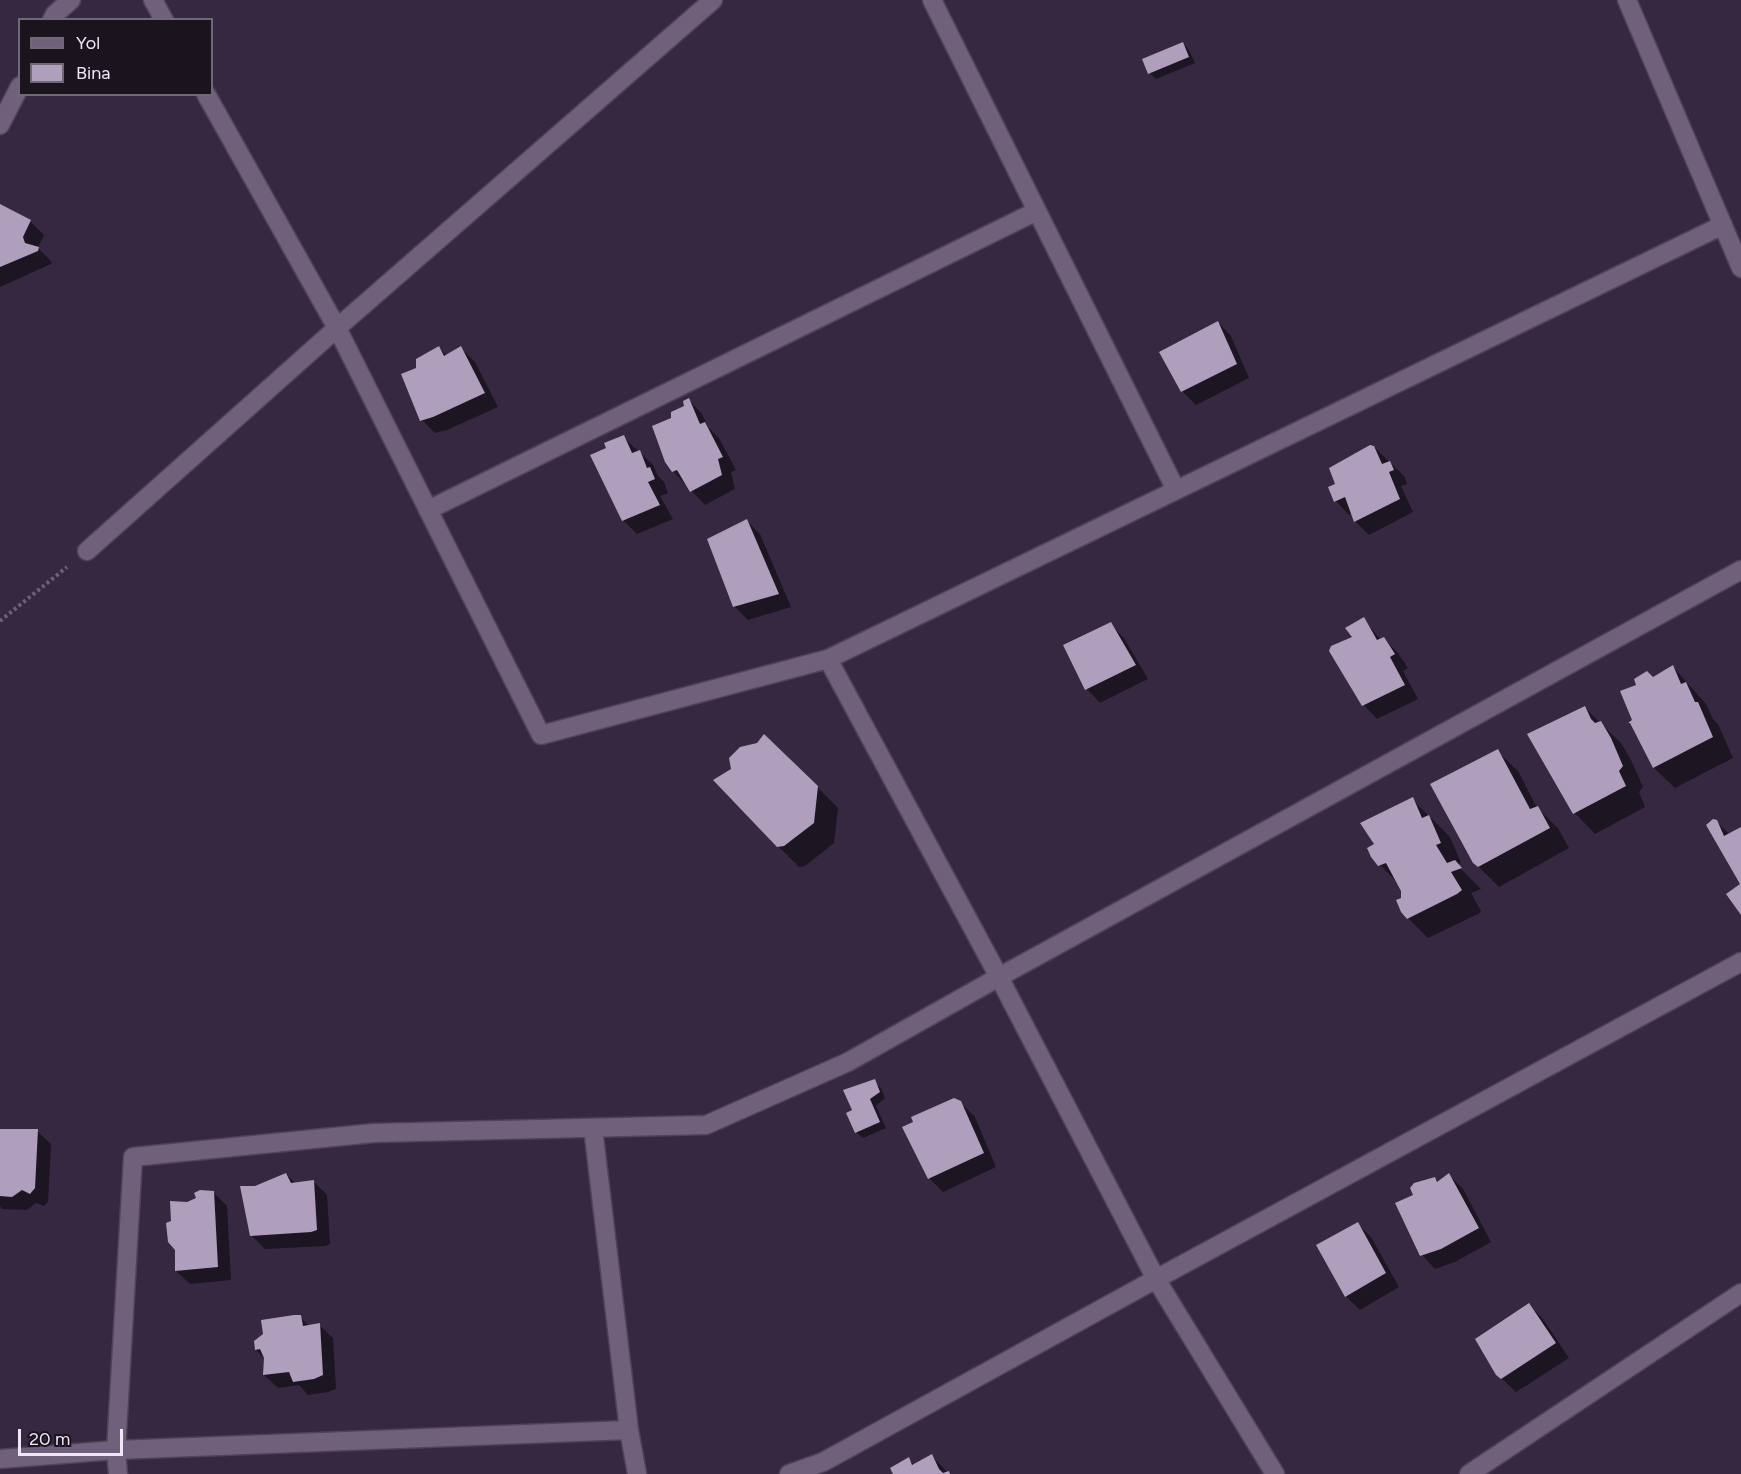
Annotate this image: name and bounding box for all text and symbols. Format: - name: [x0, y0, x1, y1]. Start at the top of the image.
- legend: [18, 18, 213, 96]
- text: Yol: [76, 32, 100, 54]
- text: Bina: [76, 62, 110, 84]
- scale bar: [21, 1417, 126, 1455]
- text: 20 m: [29, 1428, 70, 1450]

